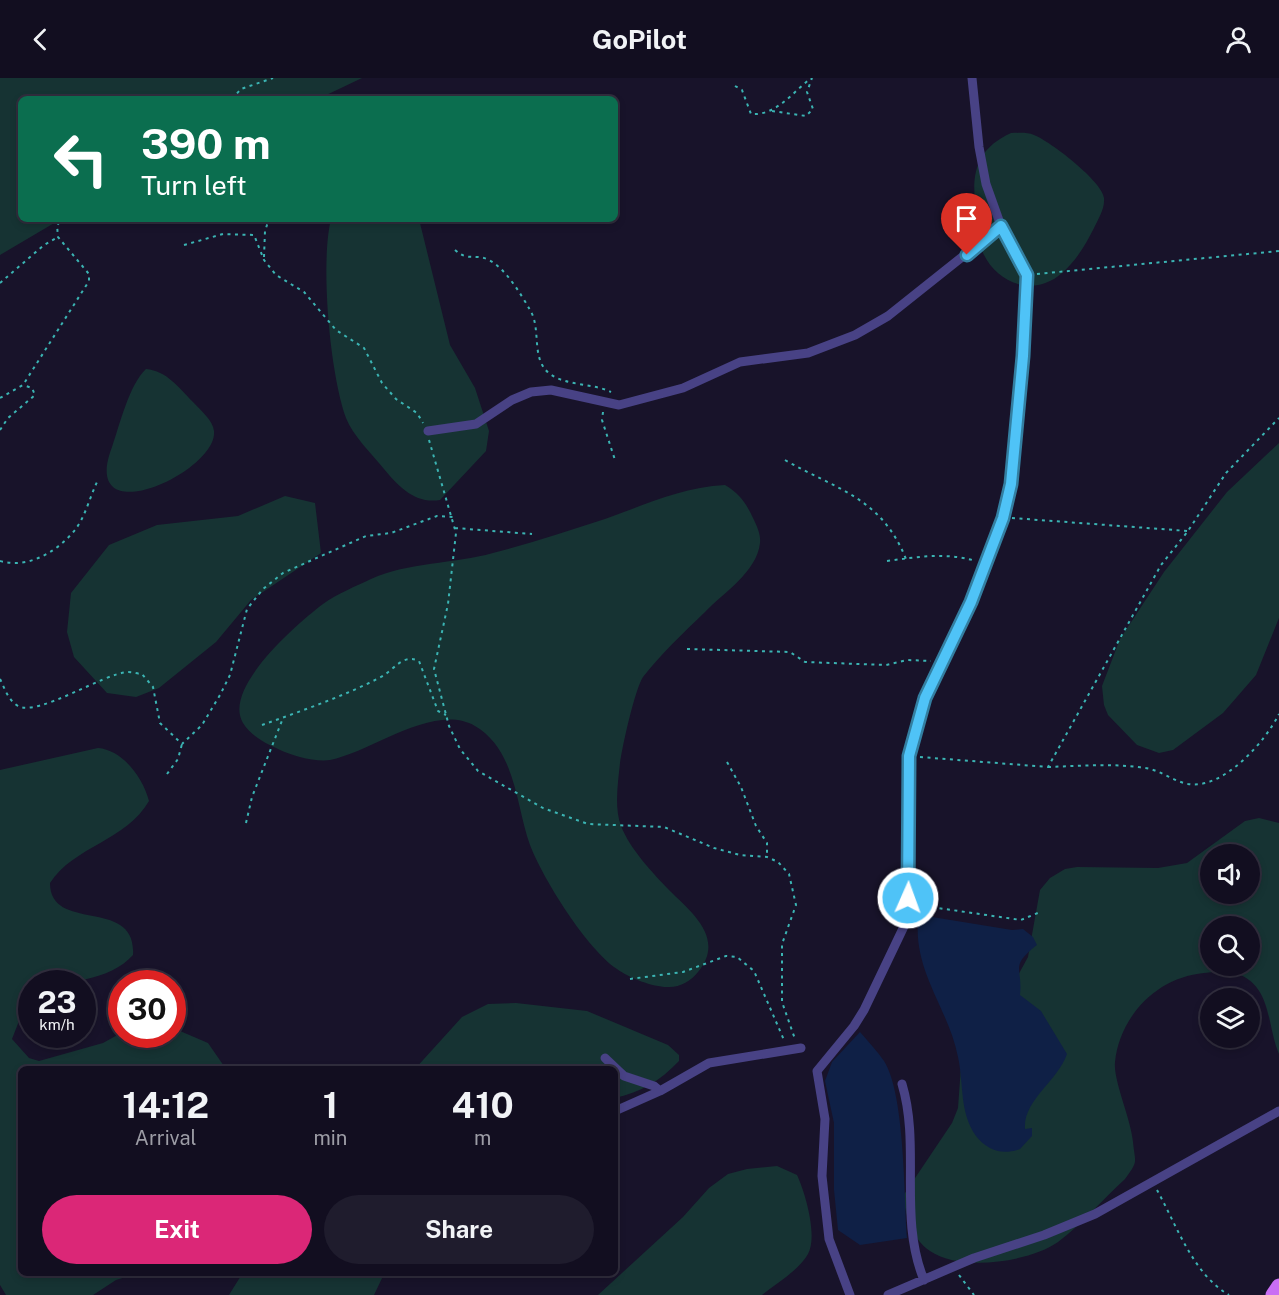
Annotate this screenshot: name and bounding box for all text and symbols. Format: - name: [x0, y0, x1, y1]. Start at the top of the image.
- icon: back: [24, 23, 57, 56]
- text: GoPilot: [592, 23, 687, 55]
- icon: person: [1222, 23, 1255, 56]
- text: 390 m: [141, 119, 271, 168]
- icon: left: [42, 120, 120, 198]
- text: Turn left: [141, 169, 247, 201]
- pin: [941, 193, 992, 255]
- icon: arrive: [950, 202, 983, 235]
- map controls: [1200, 844, 1260, 1048]
- button: sound: [1200, 844, 1260, 904]
- position arrow: [876, 866, 940, 930]
- button: search: [1200, 916, 1260, 976]
- speed limit sign: 30: [108, 970, 186, 1048]
- text: 23: [37, 984, 77, 1020]
- button: layers: [1200, 988, 1260, 1048]
- text: km/h: [39, 1016, 75, 1033]
- text: 14:12: [122, 1084, 209, 1126]
- text: 1: [323, 1084, 338, 1126]
- text: 410: [452, 1084, 514, 1126]
- text: Arrival: [135, 1126, 197, 1150]
- text: min: [313, 1126, 347, 1150]
- text: m: [474, 1126, 491, 1150]
- button: Exit: [42, 1195, 312, 1264]
- button: Share: [324, 1195, 594, 1264]

